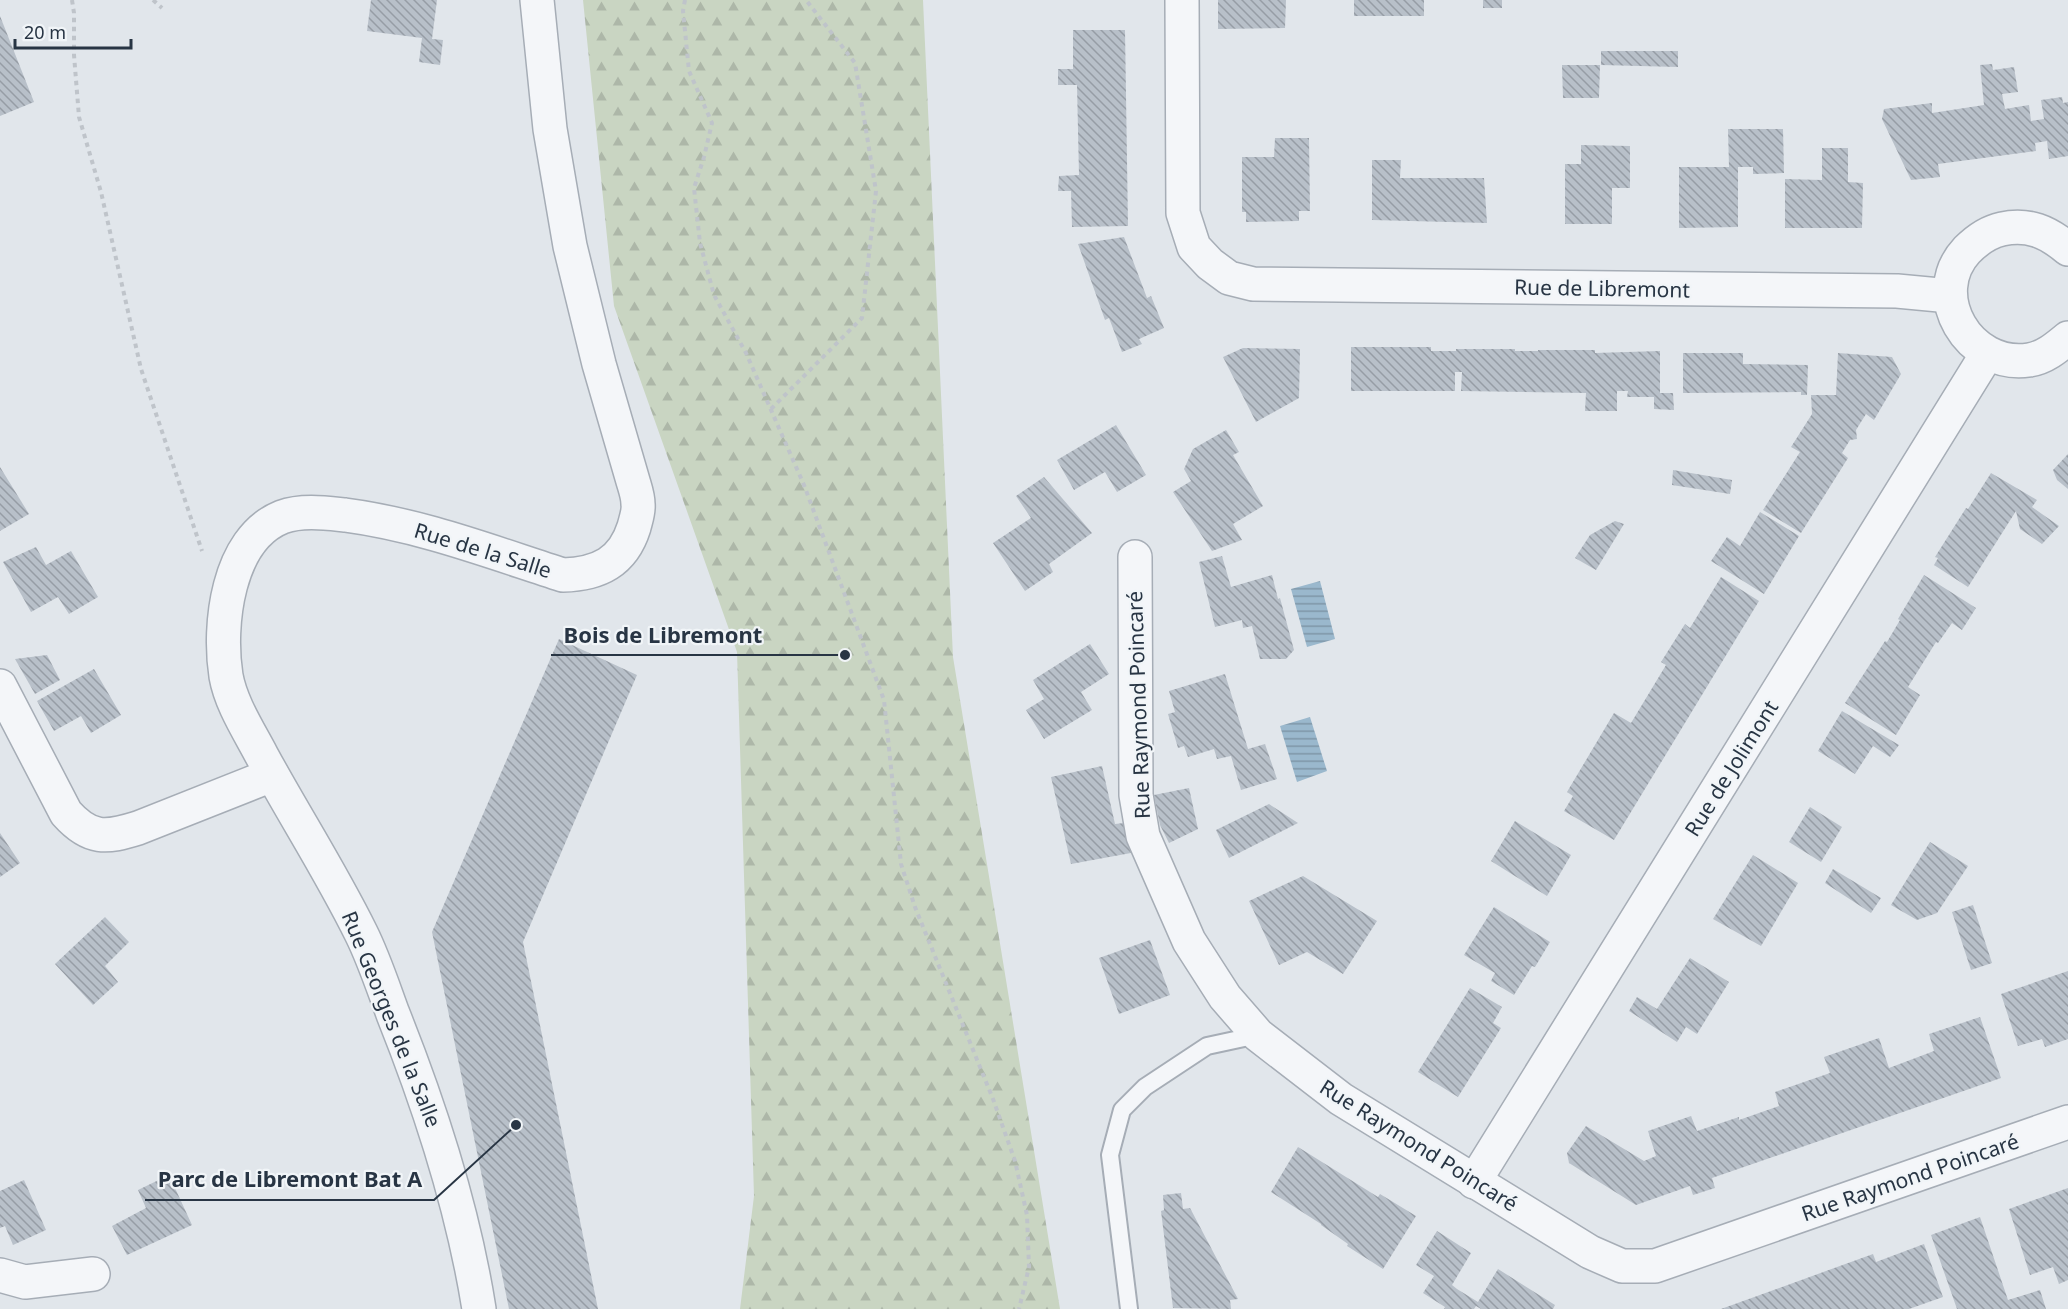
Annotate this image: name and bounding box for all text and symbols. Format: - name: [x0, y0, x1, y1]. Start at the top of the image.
- scale bar: [15, 12, 130, 50]
- text: 20 m: [24, 20, 66, 44]
- street label: Rue de Libremont: [1514, 272, 1691, 304]
- street label: Rue de la Salle: [411, 516, 555, 584]
- street label: Rue Raymond Poincaré: [1120, 590, 1156, 820]
- callout: Bois de Libremont: [551, 615, 774, 655]
- text: Bois de Libremont: [564, 619, 762, 649]
- street label: Rue de Jolimont: [1678, 694, 1784, 841]
- street label: Rue Georges de la Salle: [336, 907, 448, 1131]
- street label: Rue Raymond Poincaré: [1315, 1073, 1523, 1217]
- street label: Rue Raymond Poincaré: [1797, 1127, 2023, 1227]
- callout: Parc de Libremont Bat A: [145, 1160, 434, 1200]
- text: Parc de Libremont Bat A: [158, 1163, 423, 1193]

